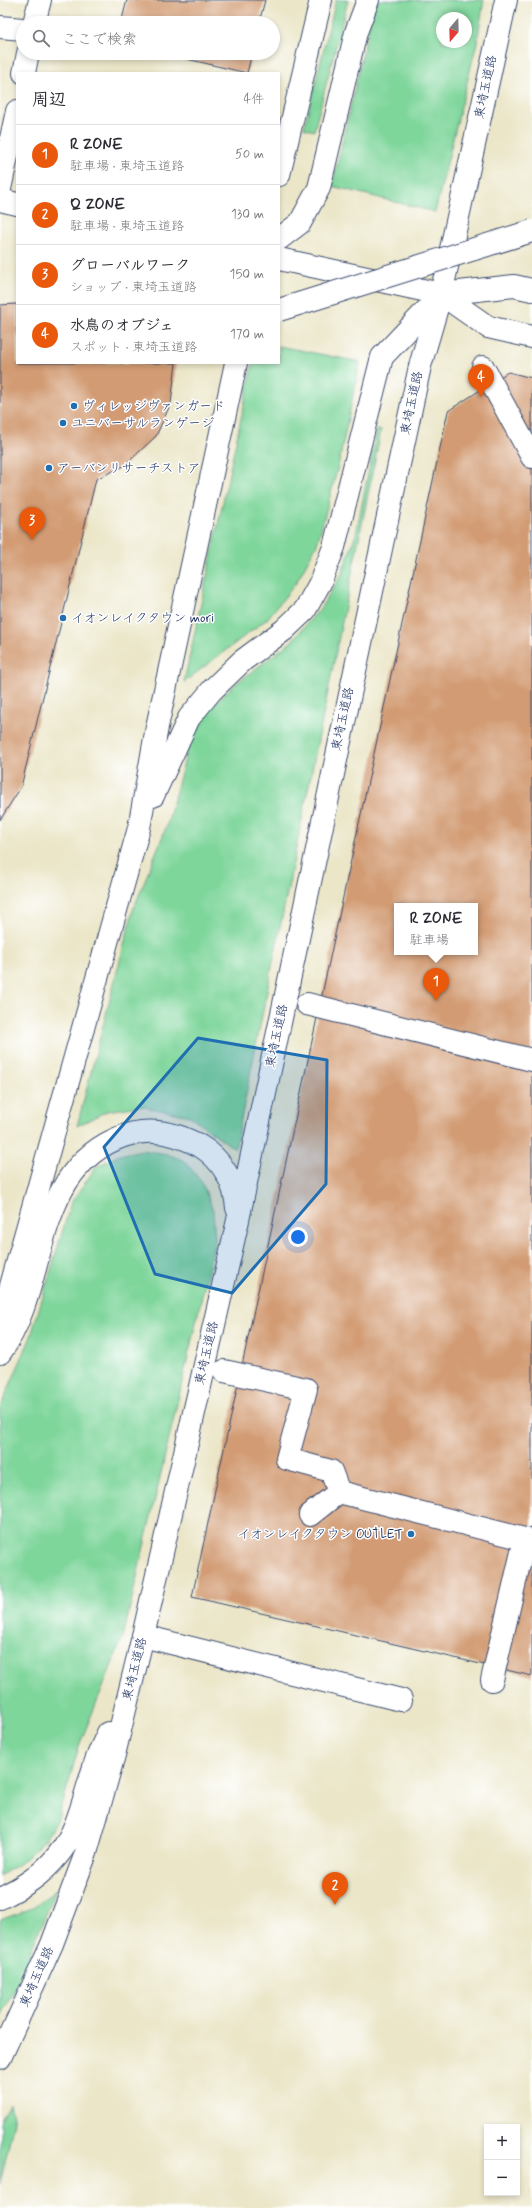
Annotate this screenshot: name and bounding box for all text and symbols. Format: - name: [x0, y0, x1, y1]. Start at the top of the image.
- north arrow: [436, 12, 472, 48]
- search box: [16, 16, 280, 60]
- icon: search: [30, 27, 52, 49]
- text: ここで検索: [62, 30, 137, 50]
- street label: 東埼玉道路: [471, 53, 501, 121]
- text: 周辺: [32, 89, 66, 111]
- text: 4件: [243, 91, 264, 108]
- text: R ZONE: [70, 135, 123, 155]
- text: 1: [42, 146, 48, 163]
- text: 50 m: [235, 146, 264, 163]
- text: 駐車場 · 東埼玉道路: [70, 158, 184, 175]
- text: Q ZONE: [70, 195, 125, 215]
- text: 2: [42, 206, 48, 223]
- text: 130 m: [231, 206, 264, 223]
- text: 駐車場 · 東埼玉道路: [70, 218, 184, 235]
- text: グローバルワーク: [70, 256, 190, 276]
- text: 3: [42, 266, 48, 283]
- text: 150 m: [230, 266, 264, 283]
- text: ショップ · 東埼玉道路: [70, 279, 196, 296]
- text: 水鳥のオブジェ: [70, 316, 174, 336]
- text: 4: [41, 326, 49, 343]
- text: 170 m: [230, 326, 264, 343]
- text: スポット · 東埼玉道路: [70, 339, 197, 356]
- pin: 4: [468, 364, 494, 397]
- street label: 東埼玉道路: [397, 369, 427, 437]
- place label: ヴィレッジヴァンガード: [82, 398, 225, 415]
- marker: ヴィレッジヴァンガード: [69, 401, 79, 411]
- place label: ユニバーサルランゲージ: [71, 415, 214, 432]
- marker: ユニバーサルランゲージ: [58, 418, 68, 428]
- place label: アーバンリサーチストア: [57, 460, 201, 477]
- marker: アーバンリサーチストア: [44, 463, 54, 473]
- pin: 3: [19, 507, 45, 540]
- place label: イオンレイクタウン mori: [71, 610, 214, 627]
- marker: イオンレイクタウン mori: [58, 613, 68, 623]
- street label: 東埼玉道路: [328, 685, 358, 753]
- popup: [394, 903, 478, 955]
- text: R ZONE: [410, 909, 462, 929]
- text: 駐車場: [410, 932, 449, 949]
- pin: 1: [423, 968, 449, 1001]
- street label: 東埼玉道路: [262, 1002, 292, 1070]
- your location: [288, 1227, 308, 1247]
- street label: 東埼玉道路: [191, 1319, 223, 1387]
- place label: イオンレイクタウン OUTLET: [237, 1526, 403, 1543]
- marker: イオンレイクタウン OUTLET: [406, 1529, 416, 1539]
- street label: 東埼玉道路: [119, 1635, 151, 1703]
- pin: 2: [322, 1872, 348, 1905]
- street label: 東埼玉道路: [16, 1944, 58, 2010]
- map controls: [484, 2124, 520, 2196]
- button: +: [484, 2124, 520, 2160]
- button: −: [484, 2160, 520, 2196]

